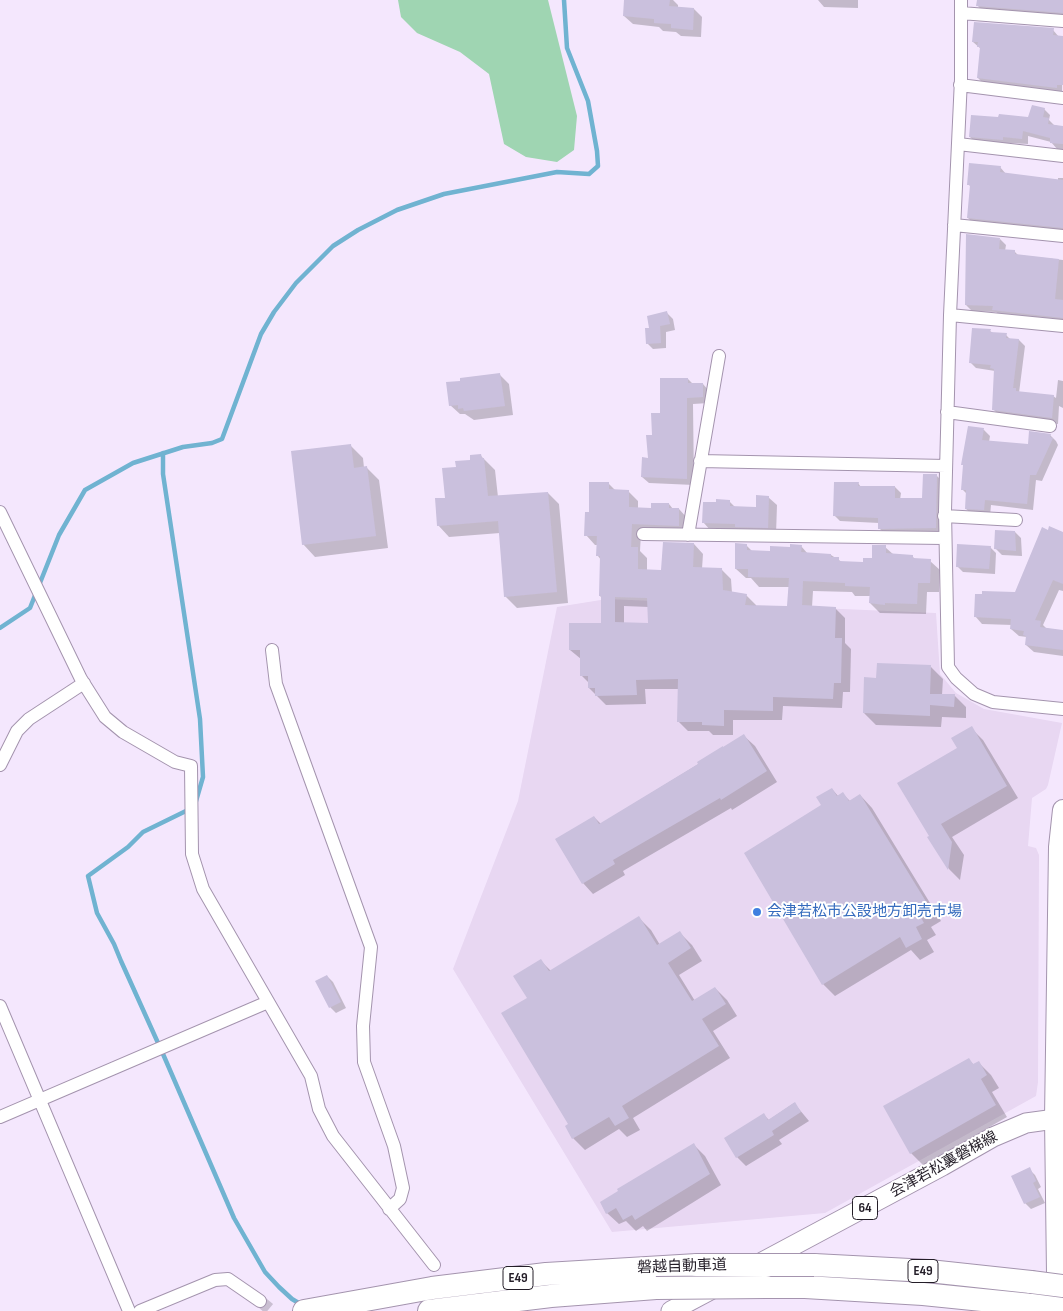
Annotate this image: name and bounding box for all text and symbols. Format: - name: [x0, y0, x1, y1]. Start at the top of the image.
- place label: 会津若松市公設地方卸売市場: [767, 903, 962, 921]
- marker: 会津若松市公設地方卸売市場: [751, 906, 763, 918]
- street label: 会津若松裏磐梯線: [887, 1128, 1001, 1202]
- road number: 64: [852, 1196, 878, 1220]
- street label: 磐越自動車道: [637, 1256, 727, 1278]
- road number: E49: [908, 1260, 938, 1282]
- road number: E49: [503, 1266, 533, 1290]

